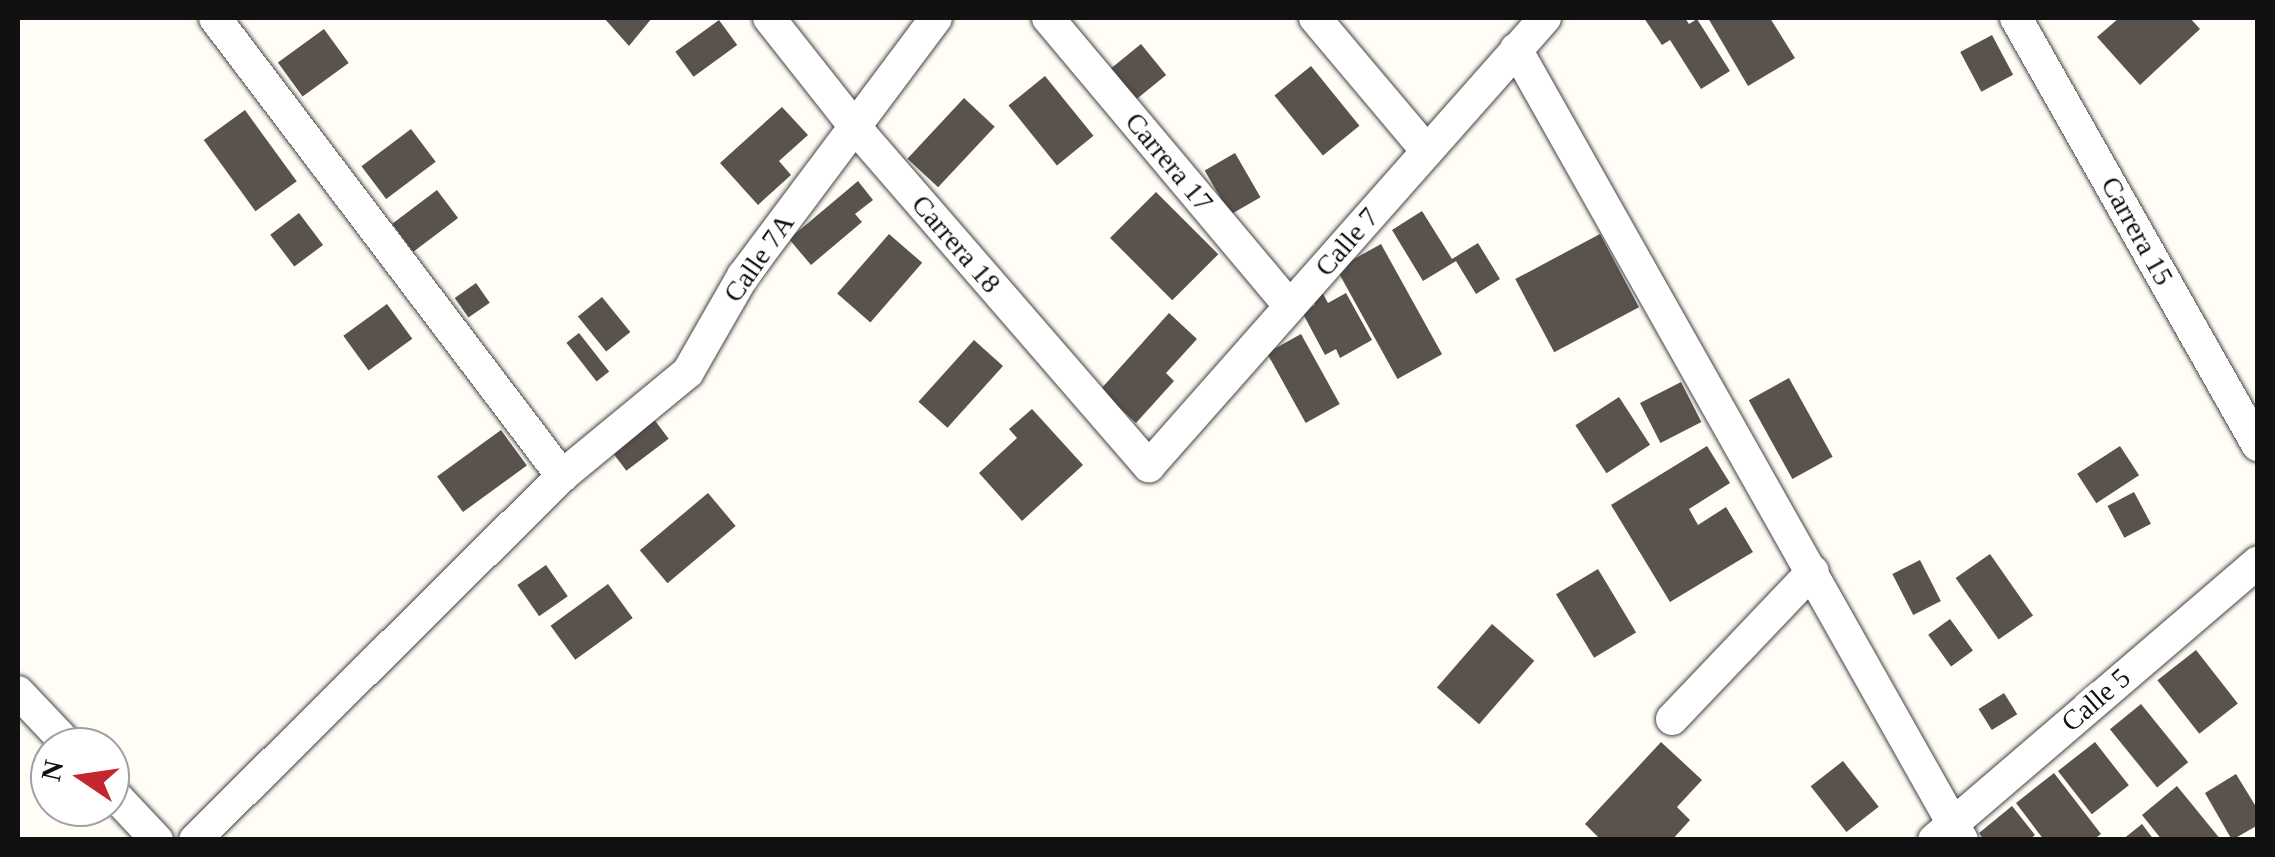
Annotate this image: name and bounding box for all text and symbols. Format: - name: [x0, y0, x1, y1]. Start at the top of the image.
- street label: Carrera 17: [1118, 106, 1220, 218]
- street label: Carrera 15: [2093, 171, 2181, 291]
- street label: Carrera 18: [904, 188, 1008, 300]
- street label: Calle 7: [1308, 201, 1386, 283]
- street label: Calle 7A: [716, 207, 802, 309]
- street label: Calle 5: [2055, 661, 2137, 739]
- north arrow: [30, 727, 130, 827]
- text: N: [35, 757, 70, 784]

